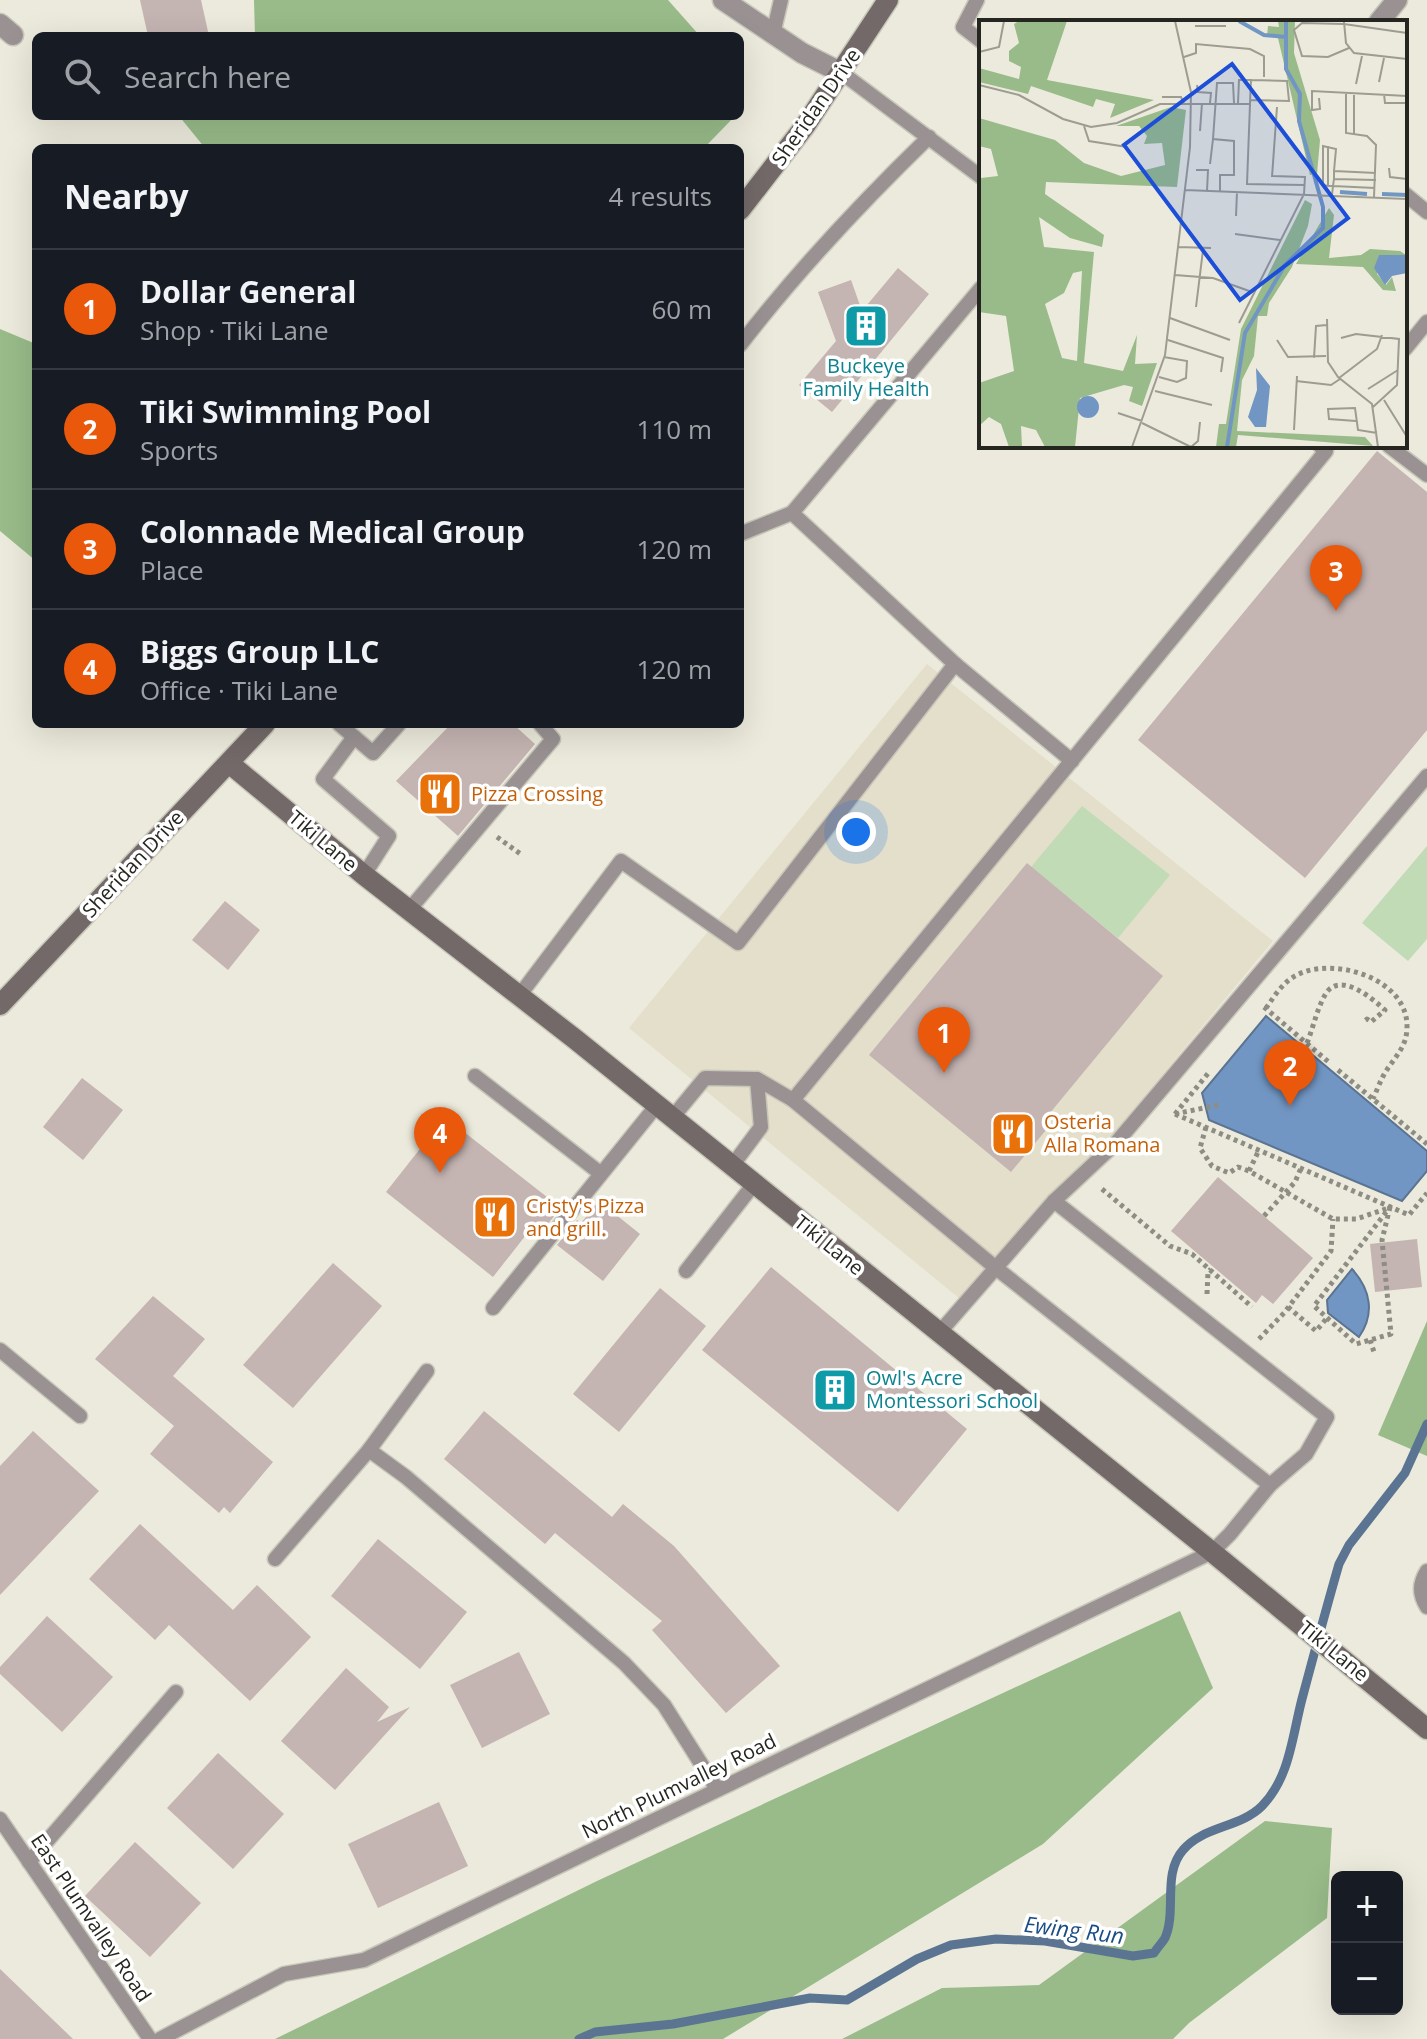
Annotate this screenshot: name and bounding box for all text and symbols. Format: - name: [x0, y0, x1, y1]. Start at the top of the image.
- inset map: [979, 20, 1407, 448]
- search box: [32, 32, 744, 120]
- street label: Sheridan Drive: [765, 43, 866, 171]
- icon: search: [60, 54, 104, 98]
- text: Search here: [124, 56, 291, 97]
- text: Nearby: [64, 173, 189, 219]
- text: 4 results: [609, 178, 712, 214]
- text: Dollar General: [140, 271, 356, 312]
- text: 1: [83, 291, 97, 327]
- text: 60 m: [651, 291, 712, 327]
- building icon: Buckeye Family Health: [842, 302, 890, 350]
- text: Shop · Tiki Lane: [140, 312, 329, 348]
- place label: Buckeye Family Health: [803, 352, 929, 402]
- text: Tiki Swimming Pool: [140, 391, 431, 432]
- text: 2: [83, 411, 97, 447]
- text: 110 m: [637, 411, 712, 447]
- text: Sports: [140, 432, 218, 468]
- text: Colonnade Medical Group: [140, 511, 525, 552]
- text: 3: [83, 531, 97, 567]
- text: 120 m: [637, 531, 712, 567]
- pin: 3: [1310, 545, 1362, 611]
- text: Place: [140, 552, 204, 588]
- text: Biggs Group LLC: [140, 631, 379, 672]
- text: 4: [83, 651, 97, 687]
- text: 120 m: [637, 651, 712, 687]
- text: Office · Tiki Lane: [140, 672, 338, 708]
- restaurant icon: Pizza Crossing: [416, 770, 464, 818]
- place label: Pizza Crossing: [471, 780, 603, 807]
- street label: Sheridan Drive: [76, 804, 189, 923]
- street label: Tiki Lane: [283, 804, 363, 877]
- your location: [836, 812, 876, 852]
- pin: 1: [918, 1007, 970, 1073]
- pin: 2: [1264, 1040, 1316, 1106]
- pin: 4: [414, 1107, 466, 1173]
- place label: Osteria Alla Romana: [1044, 1108, 1160, 1158]
- restaurant icon: Osteria Alla Romana: [989, 1110, 1037, 1158]
- place label: Cristy's Pizza and grill.: [526, 1192, 645, 1242]
- restaurant icon: Cristy's Pizza and grill.: [471, 1193, 519, 1241]
- street label: Tiki Lane: [789, 1208, 870, 1281]
- place label: Owl's Acre Montessori School: [866, 1364, 1038, 1414]
- building icon: Owl's Acre Montessori School: [811, 1366, 859, 1414]
- street label: Tiki Lane: [1294, 1614, 1375, 1687]
- street label: North Plumvalley Road: [577, 1727, 780, 1844]
- street label: East Plumvalley Road: [25, 1828, 158, 2007]
- map controls: [1331, 1871, 1403, 2015]
- button: +: [1331, 1871, 1403, 1943]
- water label: Ewing Run: [1022, 1908, 1126, 1950]
- button: −: [1331, 1943, 1403, 2015]

